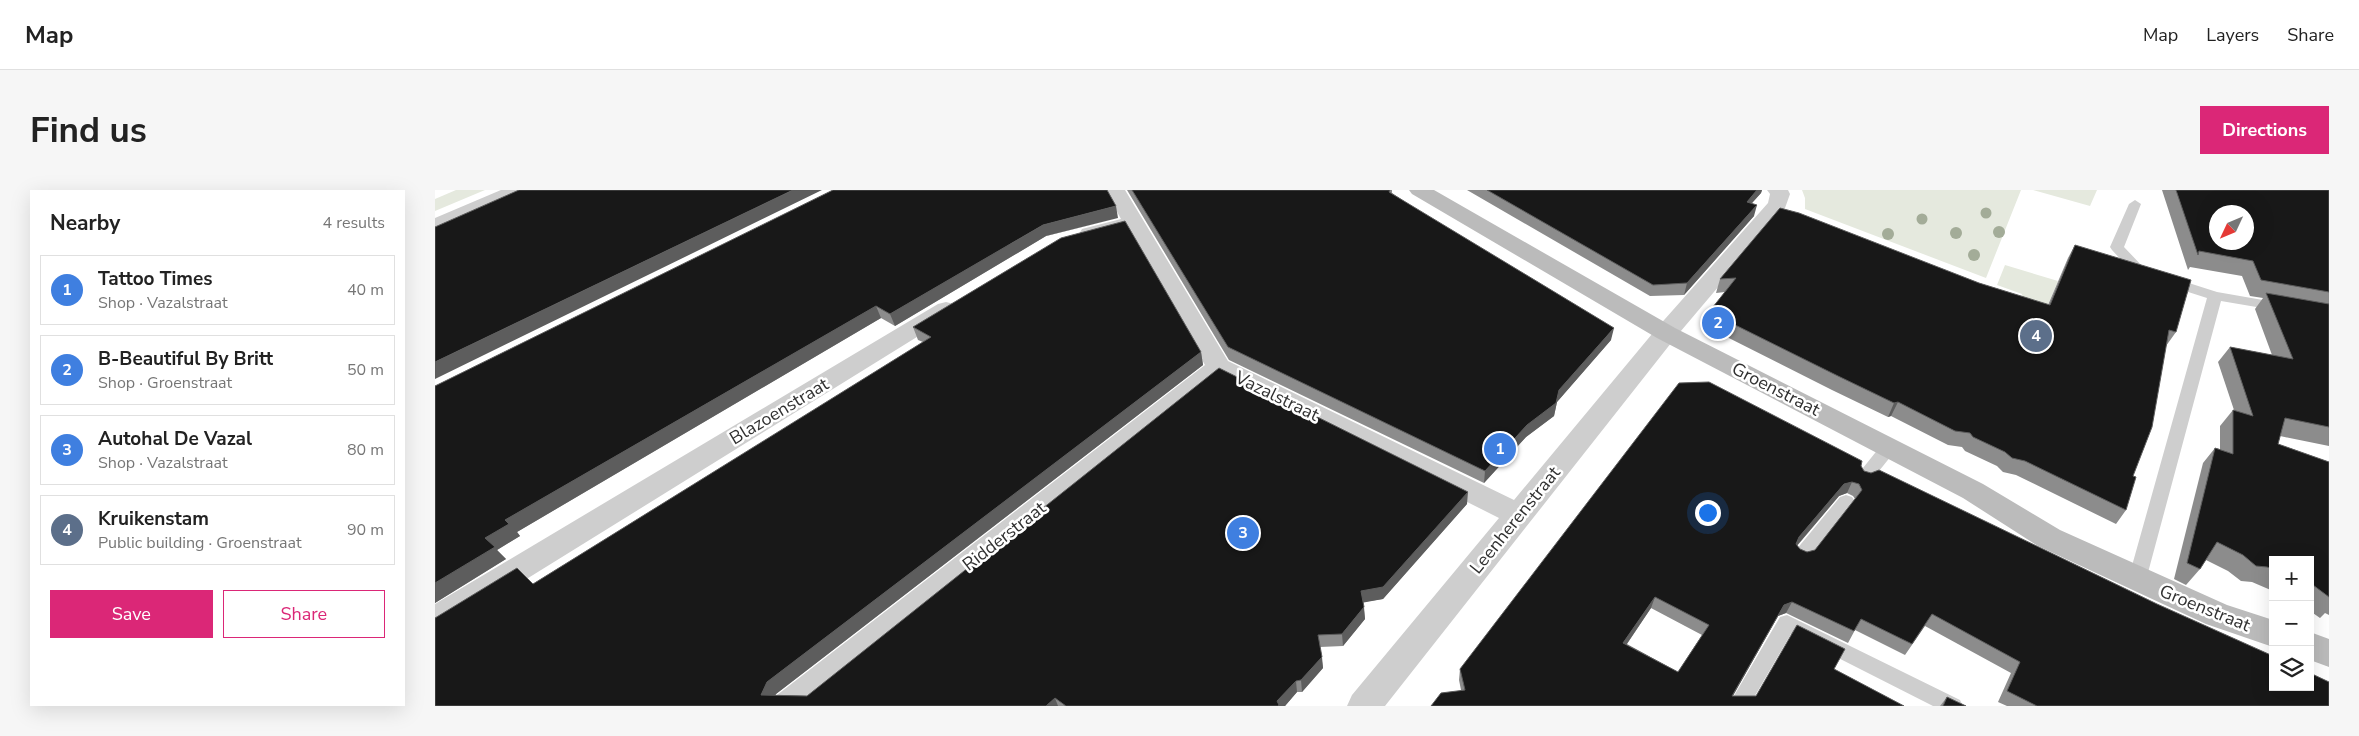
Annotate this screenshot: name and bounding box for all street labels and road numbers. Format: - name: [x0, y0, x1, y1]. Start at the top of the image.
- street label: Groenstraat: [1728, 357, 1825, 422]
- street label: Vazalstraat: [1230, 365, 1324, 427]
- street label: Blazoenstraat: [725, 372, 834, 450]
- street label: Leenherenstraat: [1464, 461, 1566, 579]
- street label: Ridderstraat: [957, 495, 1051, 576]
- street label: Groenstraat: [2156, 579, 2255, 637]

